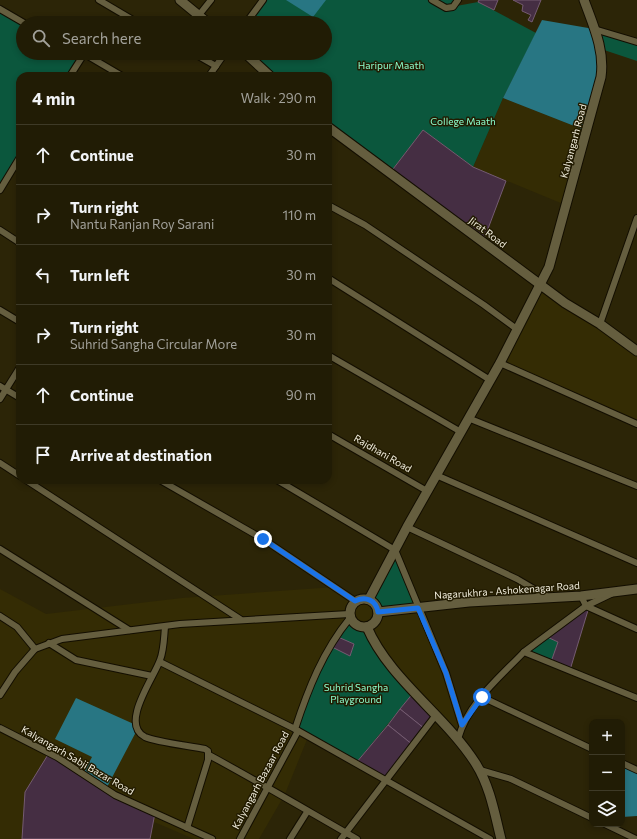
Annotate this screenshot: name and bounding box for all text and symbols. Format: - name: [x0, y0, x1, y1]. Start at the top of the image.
- search box: [16, 16, 332, 60]
- icon: search: [30, 27, 52, 49]
- text: Search here: [62, 29, 141, 47]
- park label: Haripur Maath: [358, 59, 424, 71]
- text: 4 min: [32, 88, 75, 109]
- text: Walk · 290 m: [241, 90, 316, 106]
- street label: Kalyangarh Road: [557, 102, 589, 179]
- park label: College Maath: [430, 115, 496, 127]
- icon: ahead: [32, 144, 54, 166]
- text: Continue: [70, 146, 134, 164]
- text: 30 m: [286, 147, 316, 163]
- text: Turn right: [70, 198, 139, 216]
- icon: right: [32, 204, 54, 226]
- text: 110 m: [283, 207, 316, 223]
- street label: Jirat Road: [467, 214, 509, 250]
- text: Nantu Ranjan Roy Sarani: [70, 216, 214, 232]
- icon: left: [32, 264, 54, 286]
- text: Turn left: [70, 266, 129, 284]
- text: 30 m: [286, 267, 316, 283]
- text: Turn right: [70, 318, 139, 336]
- icon: right: [32, 324, 54, 346]
- text: 30 m: [286, 327, 316, 343]
- text: Suhrid Sangha Circular More: [70, 336, 237, 352]
- icon: ahead: [32, 384, 54, 406]
- text: Continue: [70, 386, 134, 404]
- text: 90 m: [286, 387, 316, 403]
- street label: Rajdhani Road: [352, 432, 414, 474]
- icon: arrive: [32, 444, 54, 466]
- text: Arrive at destination: [70, 446, 212, 464]
- route end: [254, 530, 272, 548]
- street label: Nagarukhra - Ashokenagar Road: [434, 579, 580, 601]
- park label: Suhrid Sangha Playground: [324, 681, 388, 705]
- route start: [473, 688, 491, 706]
- map controls: [589, 719, 625, 827]
- button: +: [589, 719, 625, 755]
- street label: Kalyangarh Sabji Bazar Road: [20, 723, 137, 797]
- street label: Kalyangarh Bazaar Road: [229, 729, 291, 831]
- button: −: [589, 755, 625, 791]
- button: layers: [589, 791, 625, 827]

